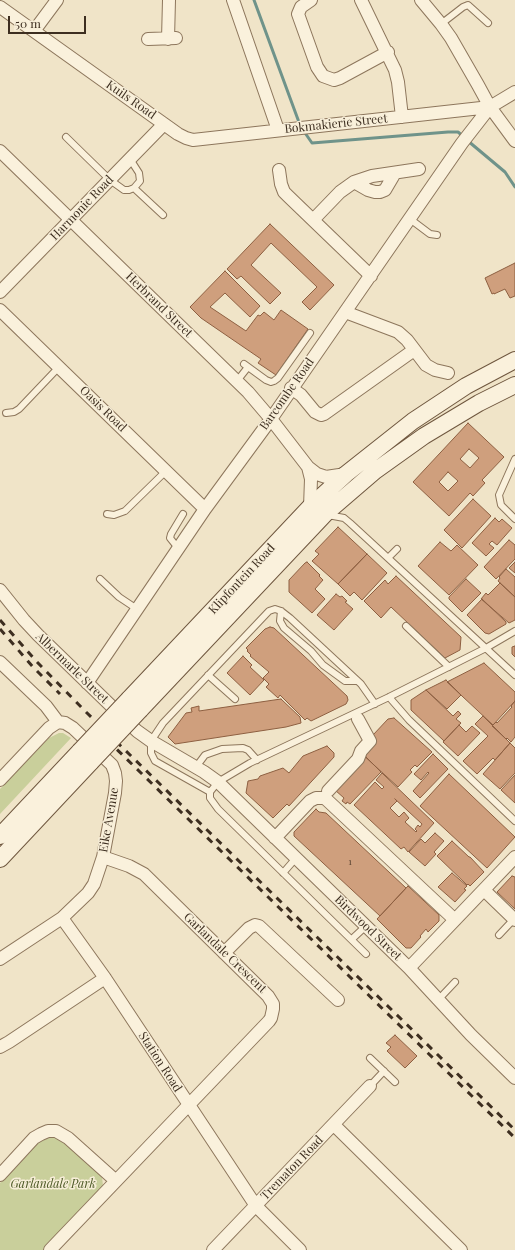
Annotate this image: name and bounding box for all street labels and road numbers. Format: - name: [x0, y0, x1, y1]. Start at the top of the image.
- street label: Kuils Road: [103, 78, 159, 122]
- street label: Bokmakierie Street: [284, 111, 388, 137]
- street label: Harmonie Road: [47, 173, 117, 243]
- street label: Herbrand Street: [123, 269, 195, 341]
- street label: Barcombe Road: [257, 355, 317, 433]
- street label: Oasis Road: [77, 383, 129, 435]
- street label: Klipfontein Road: [206, 541, 278, 617]
- street label: Albermarle Street: [33, 630, 111, 706]
- street label: Eike Avenue: [96, 786, 122, 854]
- street label: Birdwood Street: [332, 892, 404, 964]
- street label: Garlandale Crescent: [181, 910, 269, 996]
- street label: Station Road: [135, 1029, 185, 1095]
- street label: Trematon Road: [258, 1133, 326, 1203]

